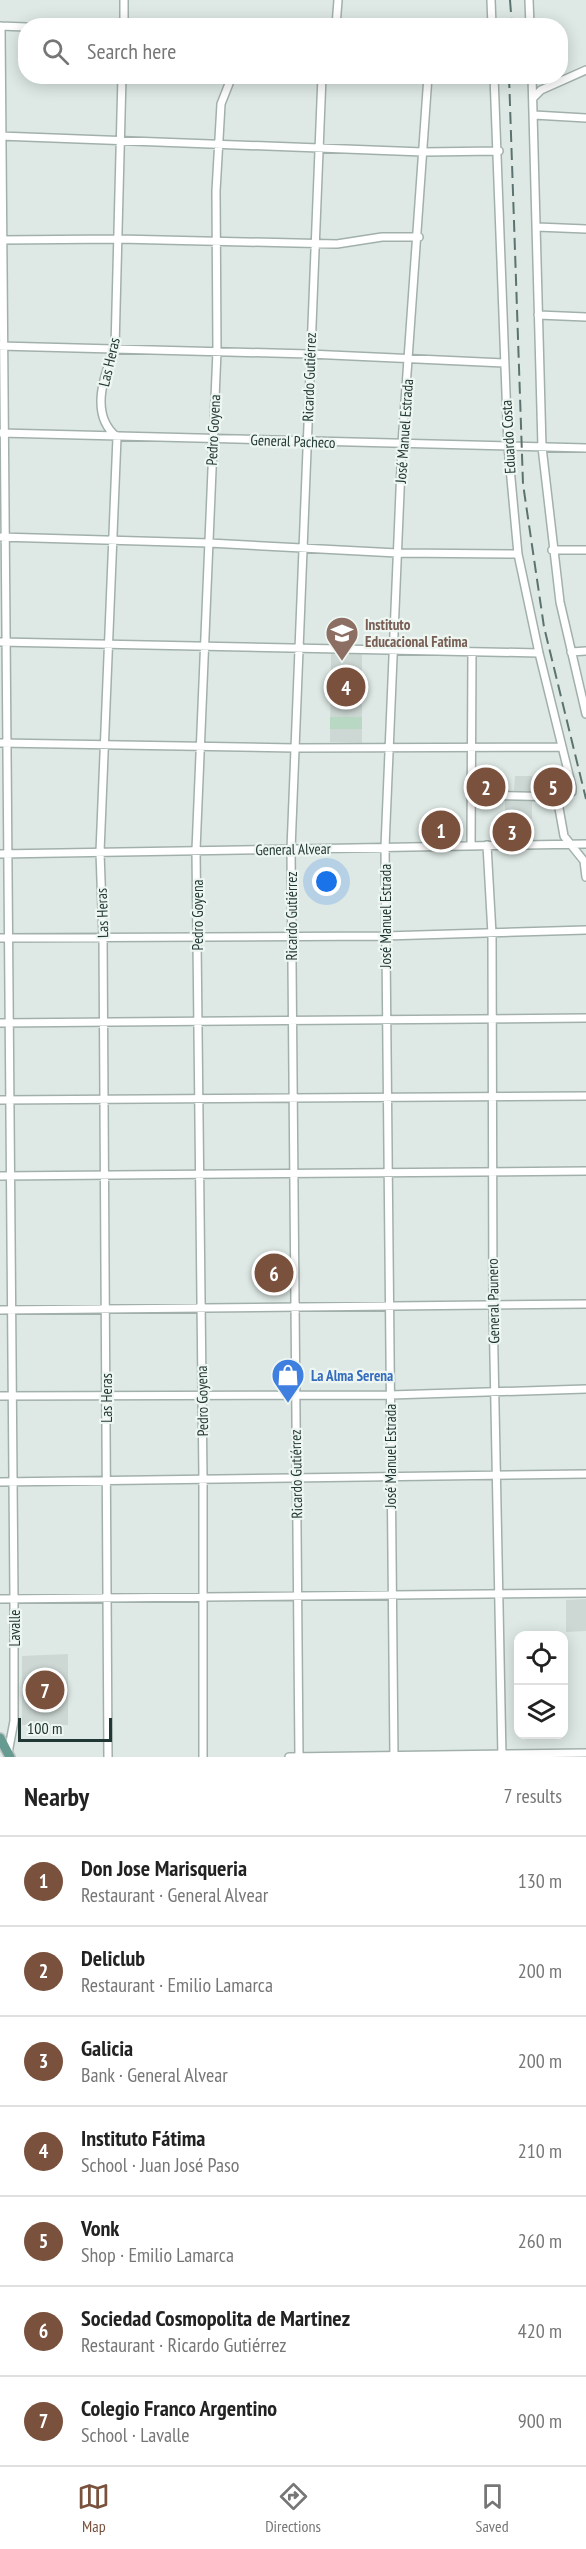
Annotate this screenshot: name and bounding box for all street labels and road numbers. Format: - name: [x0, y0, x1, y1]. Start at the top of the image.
- street label: Ricardo Gutiérrez: [298, 332, 320, 422]
- street label: Las Heras: [94, 336, 124, 388]
- street label: José Manuel Estrada: [391, 378, 417, 485]
- street label: Pedro Goyena: [202, 394, 224, 466]
- street label: Eduardo Costa: [497, 400, 519, 474]
- street label: General Pacheco: [250, 430, 336, 452]
- street label: General Alvear: [255, 839, 332, 859]
- street label: José Manuel Estrada: [376, 864, 395, 969]
- street label: Ricardo Gutiérrez: [282, 871, 301, 961]
- street label: Pedro Goyena: [188, 880, 207, 950]
- street label: Las Heras: [92, 888, 112, 938]
- street label: General Paunero: [483, 1258, 503, 1344]
- street label: Pedro Goyena: [192, 1365, 212, 1437]
- street label: Las Heras: [97, 1373, 116, 1423]
- street label: José Manuel Estrada: [381, 1404, 400, 1509]
- street label: Ricardo Gutiérrez: [286, 1429, 306, 1519]
- street label: Lavalle: [5, 1609, 24, 1647]

